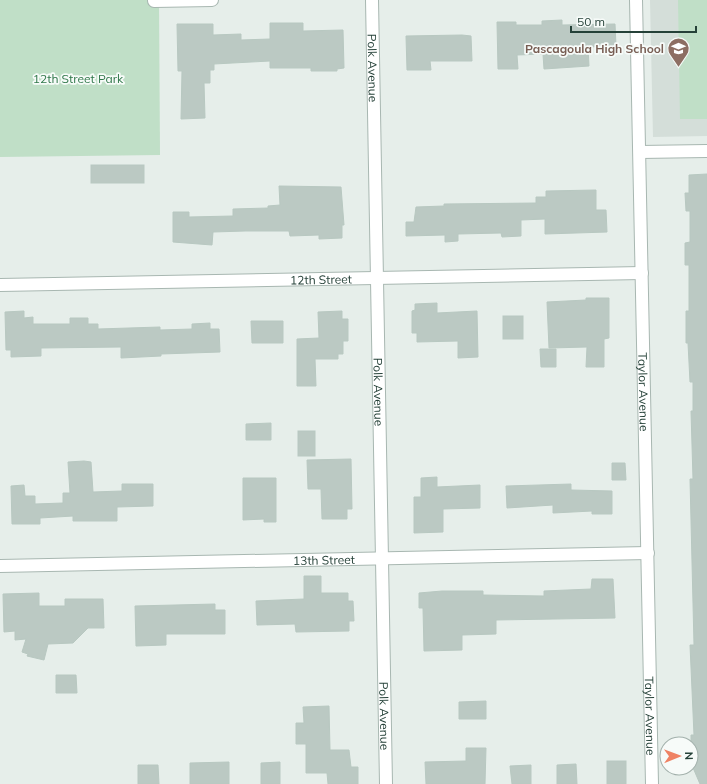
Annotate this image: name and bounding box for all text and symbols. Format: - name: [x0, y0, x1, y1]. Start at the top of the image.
- scale bar: [571, 8, 696, 34]
- text: 50 m: [577, 14, 605, 29]
- street label: Polk Avenue: [365, 34, 381, 102]
- school or university icon: Pascagoula High School: [666, 35, 692, 68]
- place label: Pascagoula High School: [525, 41, 664, 56]
- park label: 12th Street Park: [33, 71, 124, 86]
- street label: 12th Street: [290, 271, 352, 287]
- street label: Taylor Avenue: [636, 352, 652, 432]
- street label: Polk Avenue: [371, 358, 387, 426]
- street label: 13th Street: [293, 551, 355, 568]
- street label: Taylor Avenue: [642, 676, 659, 755]
- street label: Polk Avenue: [377, 682, 393, 750]
- north arrow: [659, 736, 699, 776]
- text: N: [682, 752, 696, 760]

